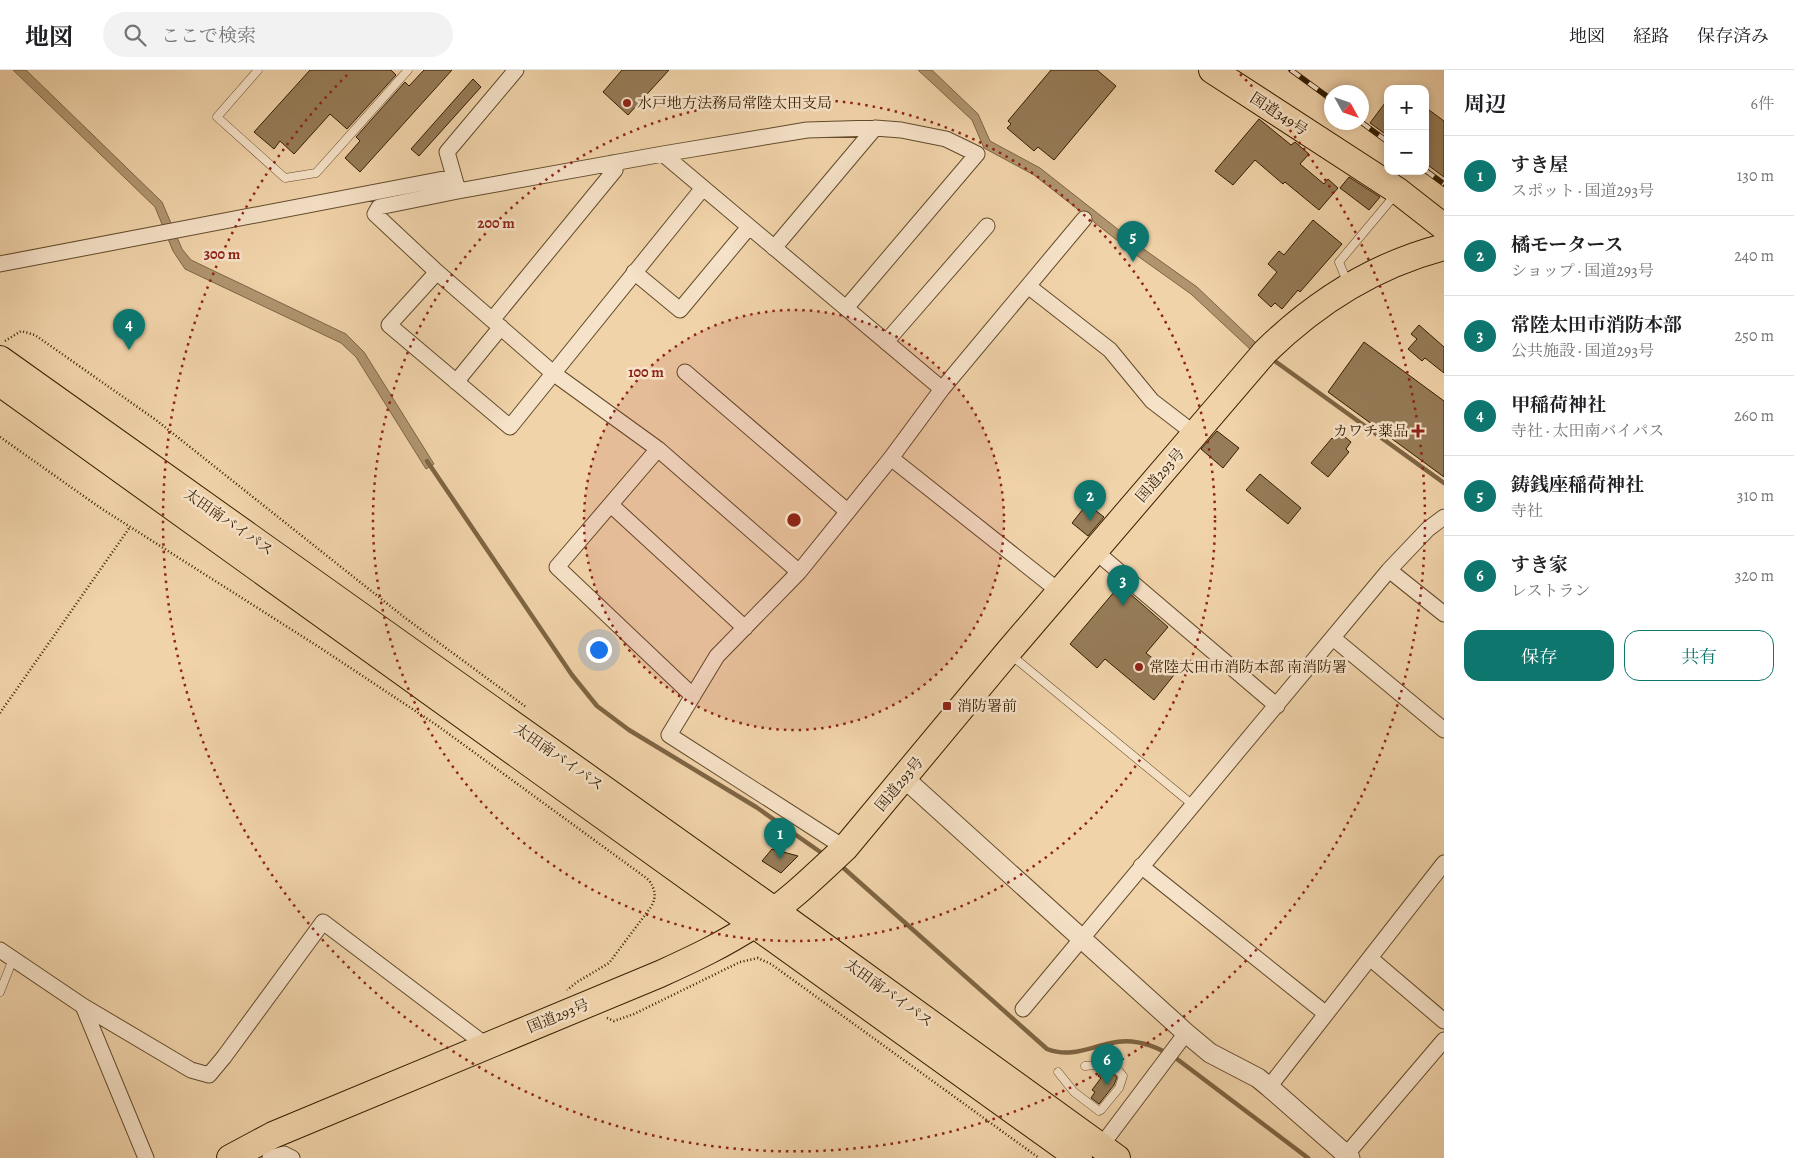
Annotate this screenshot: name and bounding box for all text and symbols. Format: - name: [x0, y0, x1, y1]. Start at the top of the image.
- search box: [103, 12, 453, 57]
- text: 地図: [25, 21, 73, 53]
- icon: search: [121, 21, 149, 49]
- text: ここで検索: [161, 23, 256, 49]
- text: 地図: [1569, 24, 1605, 48]
- text: 経路: [1633, 24, 1669, 48]
- text: 保存済み: [1697, 24, 1769, 48]
- north arrow: [1324, 85, 1369, 130]
- map controls: [1384, 85, 1429, 175]
- button: +: [1384, 85, 1429, 130]
- street label: 国道349号: [1246, 88, 1312, 140]
- text: 周辺: [1464, 90, 1506, 118]
- place label: 水戸地方法務局常陸太田支局: [637, 93, 832, 113]
- text: 6件: [1751, 93, 1774, 115]
- marker: 水戸地方法務局常陸太田支局: [621, 97, 633, 109]
- button: −: [1384, 130, 1429, 175]
- text: すき屋: [1511, 152, 1568, 178]
- text: 1: [1477, 165, 1483, 187]
- text: 130 m: [1737, 165, 1774, 187]
- text: スポット · 国道293号: [1511, 180, 1654, 202]
- text: 200 m: [477, 213, 515, 233]
- pin: 5: [1117, 221, 1149, 262]
- text: 橘モータース: [1511, 232, 1623, 258]
- text: 300 m: [204, 244, 241, 264]
- text: 2: [1476, 245, 1484, 267]
- text: 240 m: [1734, 245, 1774, 267]
- text: ショップ · 国道293号: [1511, 260, 1654, 282]
- pin: 4: [113, 309, 145, 350]
- text: 常陸太田市消防本部: [1511, 312, 1682, 338]
- text: 3: [1477, 325, 1483, 347]
- text: 250 m: [1735, 325, 1774, 347]
- text: 公共施設 · 国道293号: [1511, 340, 1654, 362]
- text: 100 m: [628, 362, 664, 382]
- text: 甲稲荷神社: [1511, 392, 1606, 418]
- text: 4: [1476, 405, 1484, 427]
- text: 260 m: [1734, 405, 1774, 427]
- text: 寺社 · 太田南バイパス: [1511, 420, 1664, 442]
- place label: カワチ薬品: [1333, 421, 1408, 441]
- marker: カワチ薬品: [1412, 425, 1424, 437]
- street label: 国道293号: [1131, 444, 1189, 506]
- text: 鋳銭座稲荷神社: [1511, 472, 1644, 498]
- pin: 2: [1074, 480, 1106, 521]
- street label: 太田南バイパス: [180, 484, 278, 560]
- text: 5: [1477, 485, 1483, 507]
- text: 310 m: [1737, 485, 1774, 507]
- text: 寺社: [1511, 500, 1543, 522]
- centre of rings: [785, 511, 803, 529]
- text: すき家: [1511, 552, 1568, 578]
- pin: 3: [1107, 565, 1139, 606]
- text: 6: [1476, 565, 1484, 587]
- text: 320 m: [1735, 565, 1774, 587]
- text: レストラン: [1511, 580, 1591, 602]
- button: 保存: [1464, 630, 1614, 681]
- button: 共有: [1624, 630, 1774, 681]
- your location: [586, 637, 612, 663]
- place label: 常陸太田市消防本部 南消防署: [1149, 657, 1347, 677]
- marker: 常陸太田市消防本部 南消防署: [1133, 661, 1145, 673]
- place label: 消防署前: [957, 696, 1017, 716]
- marker: 消防署前: [941, 700, 953, 712]
- street label: 太田南バイパス: [510, 719, 608, 795]
- street label: 国道293号: [870, 753, 928, 815]
- pin: 1: [764, 818, 796, 859]
- street label: 太田南バイパス: [841, 954, 937, 1032]
- street label: 国道293号: [524, 995, 592, 1037]
- pin: 6: [1091, 1044, 1123, 1085]

